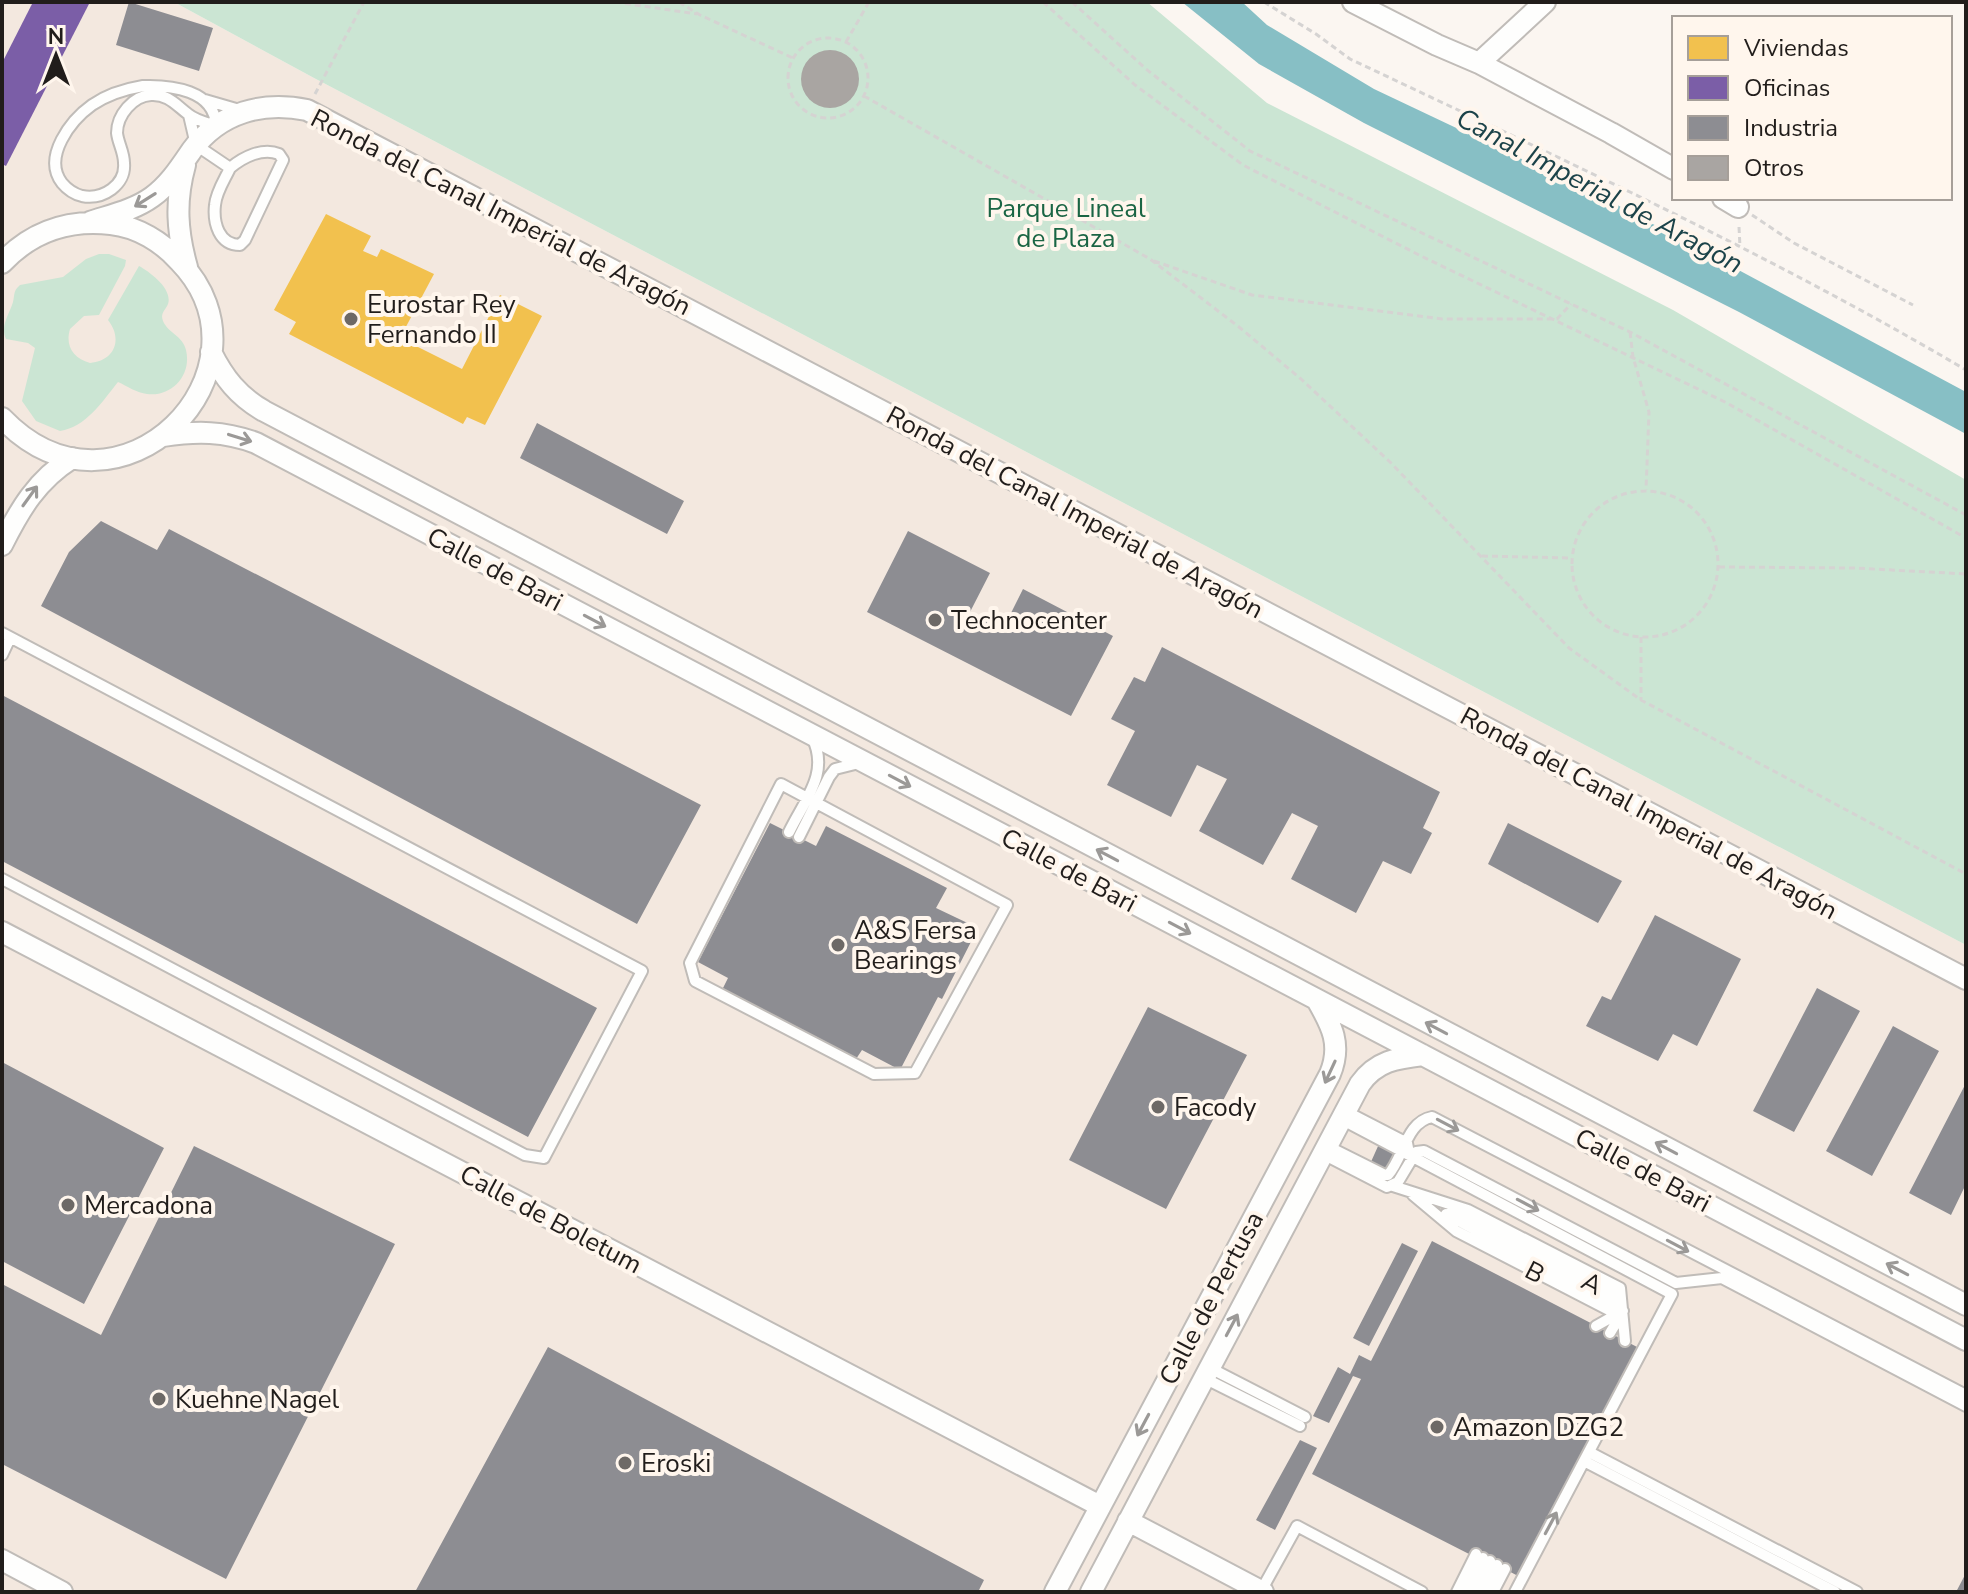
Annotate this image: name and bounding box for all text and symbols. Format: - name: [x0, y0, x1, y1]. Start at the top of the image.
- north arrow: [16, 16, 96, 96]
- legend: [1672, 16, 1952, 200]
- text: N: [48, 22, 64, 52]
- text: Viviendas: [1743, 32, 1849, 64]
- text: Oficinas: [1744, 72, 1830, 104]
- water label: Canal Imperial de Aragón: [1449, 99, 1750, 283]
- street label: Ronda del Canal Imperial de Aragón: [305, 101, 697, 324]
- text: Industria: [1744, 112, 1838, 144]
- text: Otros: [1744, 152, 1804, 184]
- one-way arrow: [135, 191, 157, 208]
- park label: Parque Lineal de Plaza: [986, 191, 1146, 256]
- place label: Eurostar Rey Fernando II: [367, 287, 516, 352]
- marker: Eurostar Rey Fernando II: [342, 310, 360, 328]
- street label: Ronda del Canal Imperial de Aragón: [880, 398, 1270, 627]
- one-way arrow: [227, 431, 253, 446]
- one-way arrow: [22, 485, 38, 507]
- street label: Calle de Bari: [421, 519, 569, 620]
- place label: Technocenter: [951, 603, 1108, 638]
- marker: Technocenter: [926, 611, 944, 629]
- one-way arrow: [583, 614, 607, 630]
- street label: Ronda del Canal Imperial de Aragón: [1454, 699, 1844, 928]
- one-way arrow: [888, 774, 911, 790]
- street label: Calle de Bari: [995, 820, 1143, 921]
- one-way arrow: [1095, 846, 1119, 862]
- place label: A&S Fersa Bearings: [854, 913, 977, 978]
- one-way arrow: [1167, 920, 1191, 936]
- marker: A&S Fersa Bearings: [829, 936, 847, 954]
- one-way arrow: [1424, 1020, 1448, 1036]
- one-way arrow: [1322, 1060, 1337, 1084]
- place label: Facody: [1174, 1090, 1257, 1125]
- marker: Facody: [1149, 1098, 1167, 1116]
- one-way arrow: [1435, 1118, 1459, 1134]
- street label: Calle de Bari: [1569, 1120, 1717, 1221]
- one-way arrow: [1655, 1140, 1679, 1156]
- street label: Calle de Boletum: [454, 1157, 648, 1282]
- place label: Mercadona: [84, 1188, 213, 1223]
- marker: Mercadona: [59, 1196, 77, 1214]
- one-way arrow: [1515, 1198, 1539, 1214]
- street label: Calle de Pertusa: [1151, 1205, 1272, 1391]
- one-way arrow: [1666, 1238, 1689, 1254]
- street label: B: [1519, 1253, 1551, 1292]
- one-way arrow: [1885, 1260, 1909, 1276]
- street label: A: [1575, 1264, 1608, 1303]
- one-way arrow: [1225, 1314, 1241, 1337]
- place label: Kuehne Nagel: [175, 1382, 340, 1417]
- marker: Kuehne Nagel: [150, 1390, 168, 1408]
- place label: Amazon DZG2: [1453, 1410, 1624, 1445]
- one-way arrow: [1134, 1413, 1150, 1437]
- marker: Amazon DZG2: [1428, 1418, 1446, 1436]
- place label: Eroski: [641, 1446, 711, 1481]
- marker: Eroski: [616, 1454, 634, 1472]
- one-way arrow: [1544, 1511, 1560, 1535]

